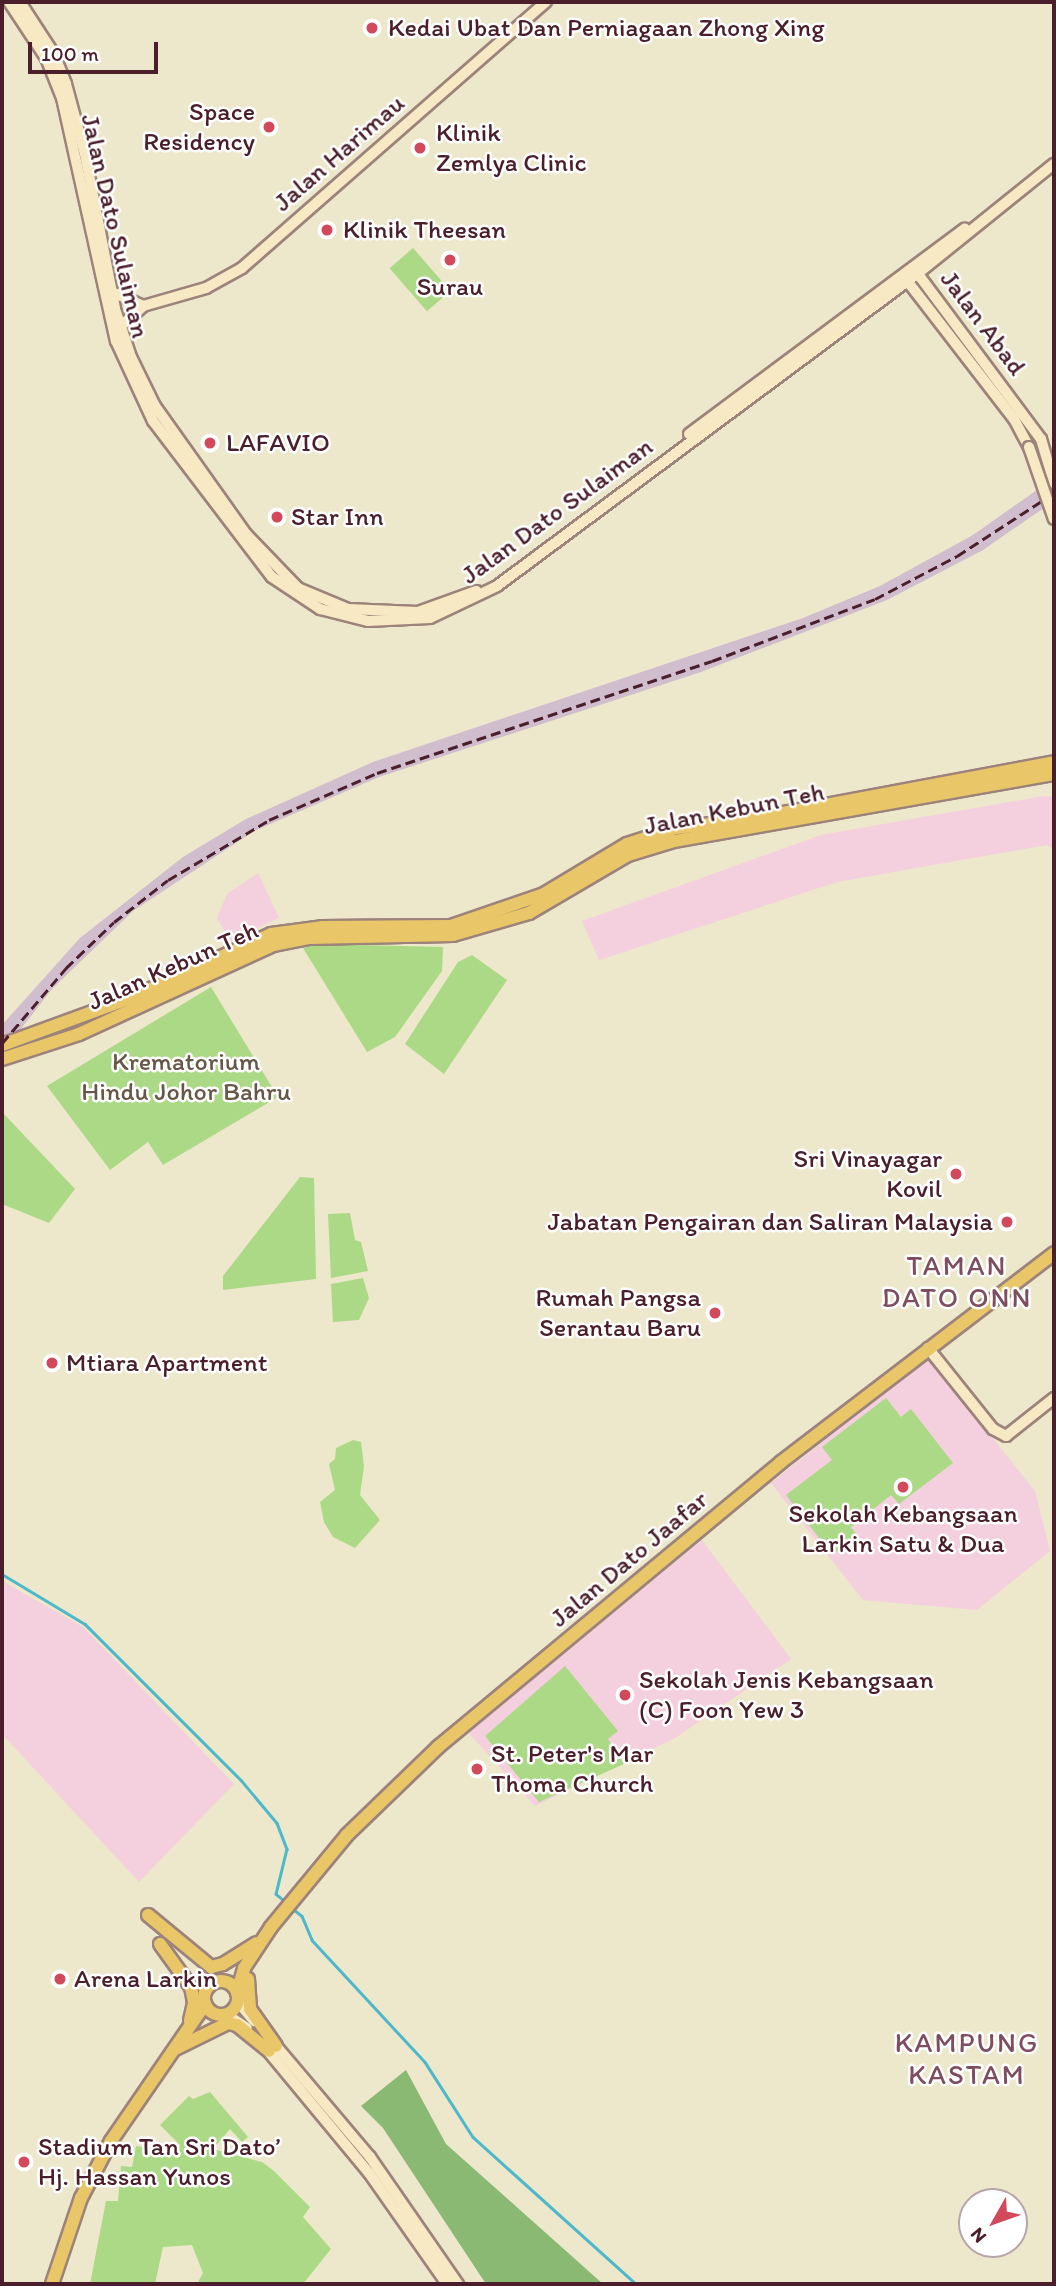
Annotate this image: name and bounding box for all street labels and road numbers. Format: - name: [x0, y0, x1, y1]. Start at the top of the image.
- street label: Jalan Harimau: [267, 88, 411, 218]
- street label: Jalan Dato Sulaiman: [74, 110, 156, 342]
- street label: Jalan Abad: [933, 264, 1033, 382]
- street label: Jalan Dato Sulaiman: [455, 431, 659, 591]
- street label: Jalan Kebun Teh: [643, 776, 825, 842]
- street label: Jalan Kebun Teh: [84, 915, 262, 1017]
- street label: Jalan Dato Jaafar: [544, 1484, 714, 1634]

